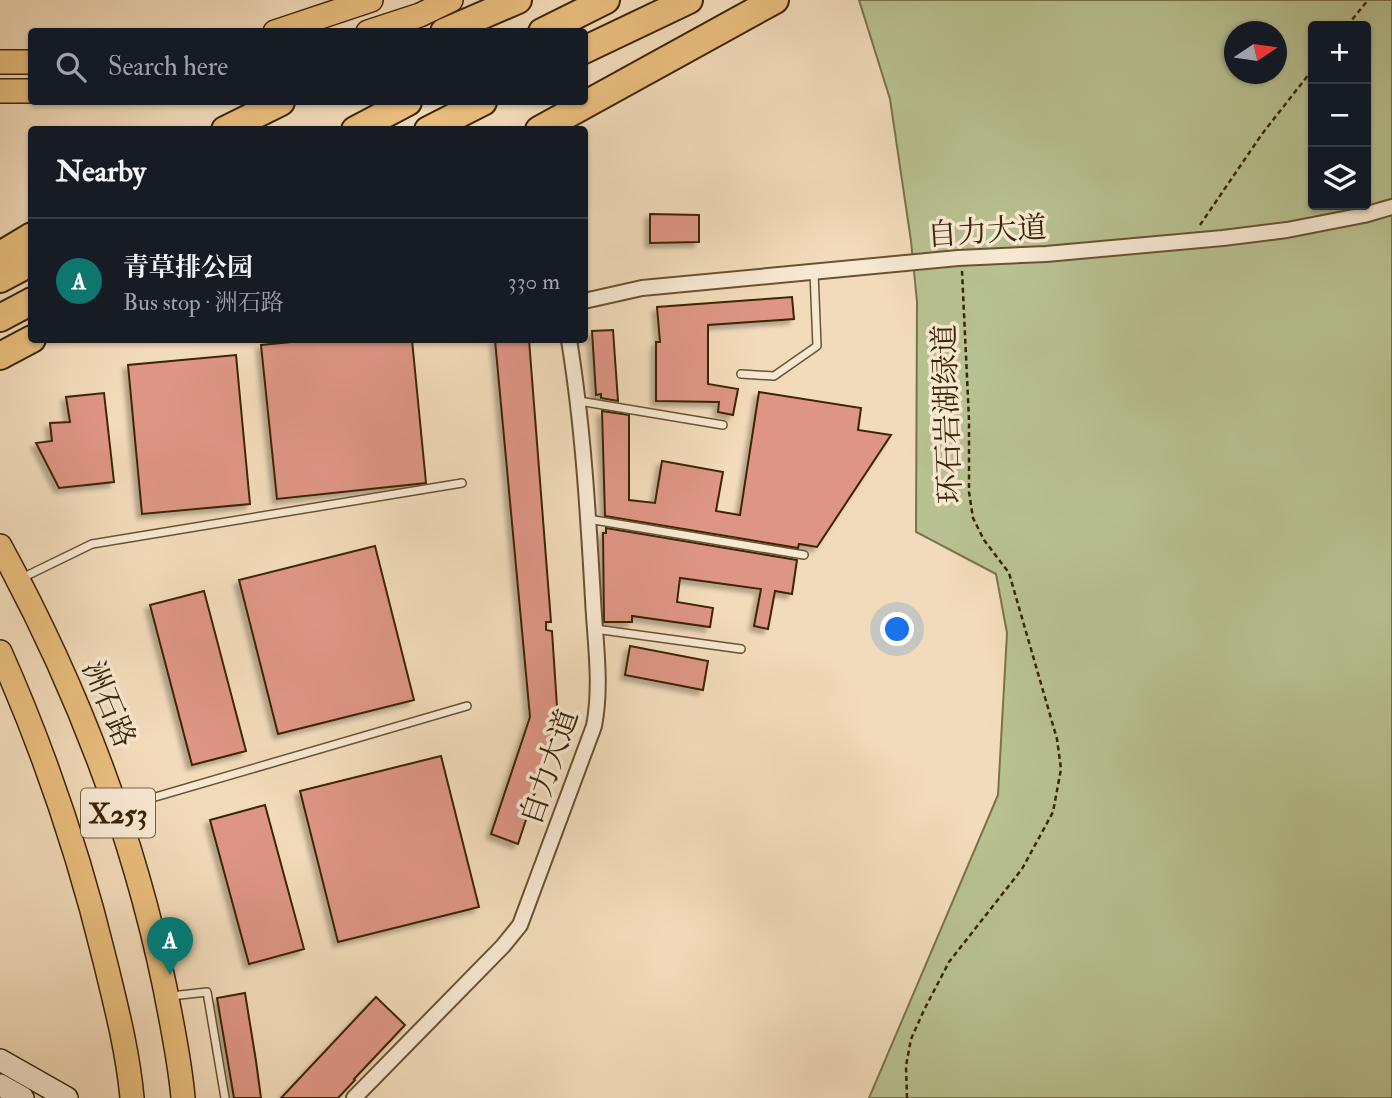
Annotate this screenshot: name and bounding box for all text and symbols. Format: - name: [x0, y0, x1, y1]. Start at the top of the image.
- north arrow: [1224, 21, 1287, 84]
- map controls: [1308, 21, 1371, 210]
- button: +: [1308, 21, 1371, 84]
- search box: [28, 28, 588, 105]
- icon: search: [52, 48, 90, 86]
- text: Search here: [108, 51, 228, 83]
- button: −: [1308, 84, 1371, 147]
- button: layers: [1308, 147, 1371, 210]
- text: Nearby: [56, 153, 146, 190]
- street label: 自力大道: [926, 209, 1048, 254]
- text: 青草排公园: [123, 252, 253, 284]
- text: A: [72, 267, 86, 296]
- text: 330 m: [508, 267, 560, 296]
- text: Bus stop · 洲石路: [123, 288, 284, 317]
- street label: 环石岩湖绿道: [926, 323, 969, 505]
- your location: [880, 612, 914, 646]
- street label: 洲石路: [74, 656, 143, 753]
- street label: 自力大道: [512, 704, 586, 830]
- road number: X253: [81, 788, 155, 838]
- pin: A: [147, 917, 193, 975]

